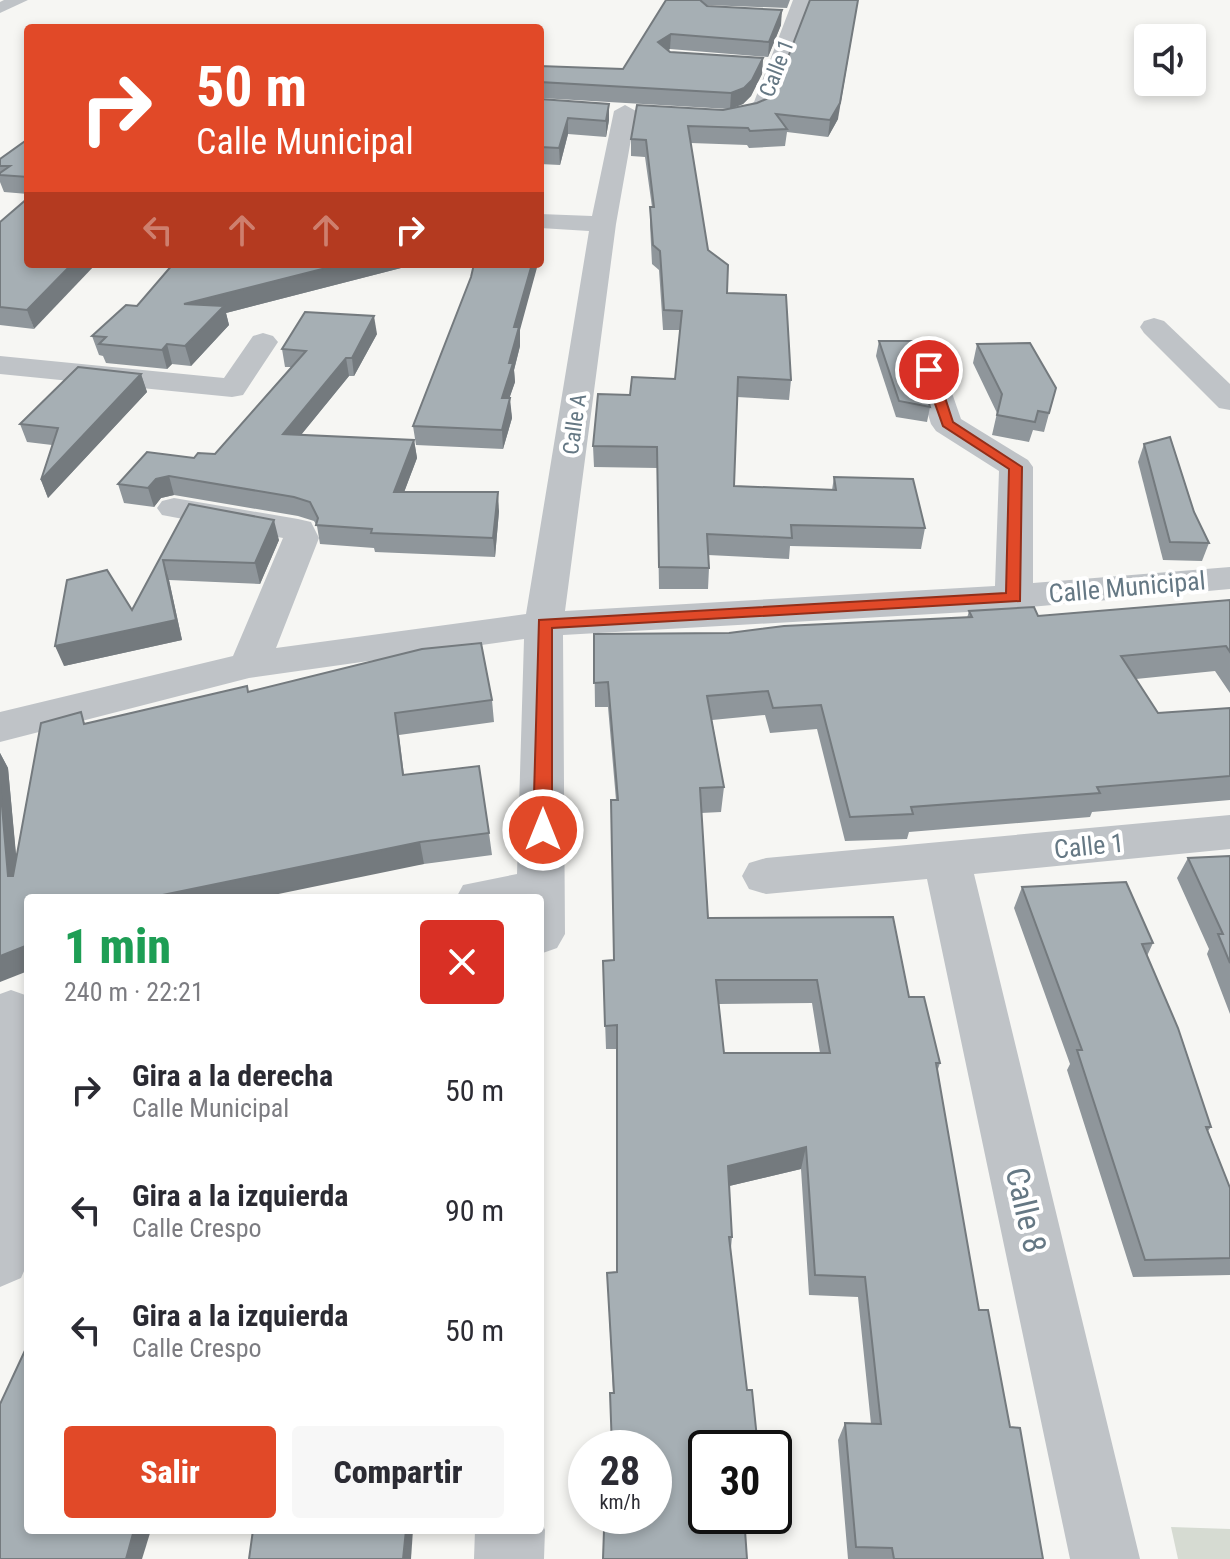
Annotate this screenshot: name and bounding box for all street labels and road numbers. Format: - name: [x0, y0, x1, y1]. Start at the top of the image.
- street label: Calle 1: [754, 36, 799, 100]
- street label: Calle A: [558, 392, 591, 456]
- street label: Calle Municipal: [1047, 565, 1207, 609]
- street label: Calle 1: [1053, 827, 1125, 865]
- street label: Calle 8: [998, 1164, 1054, 1256]

